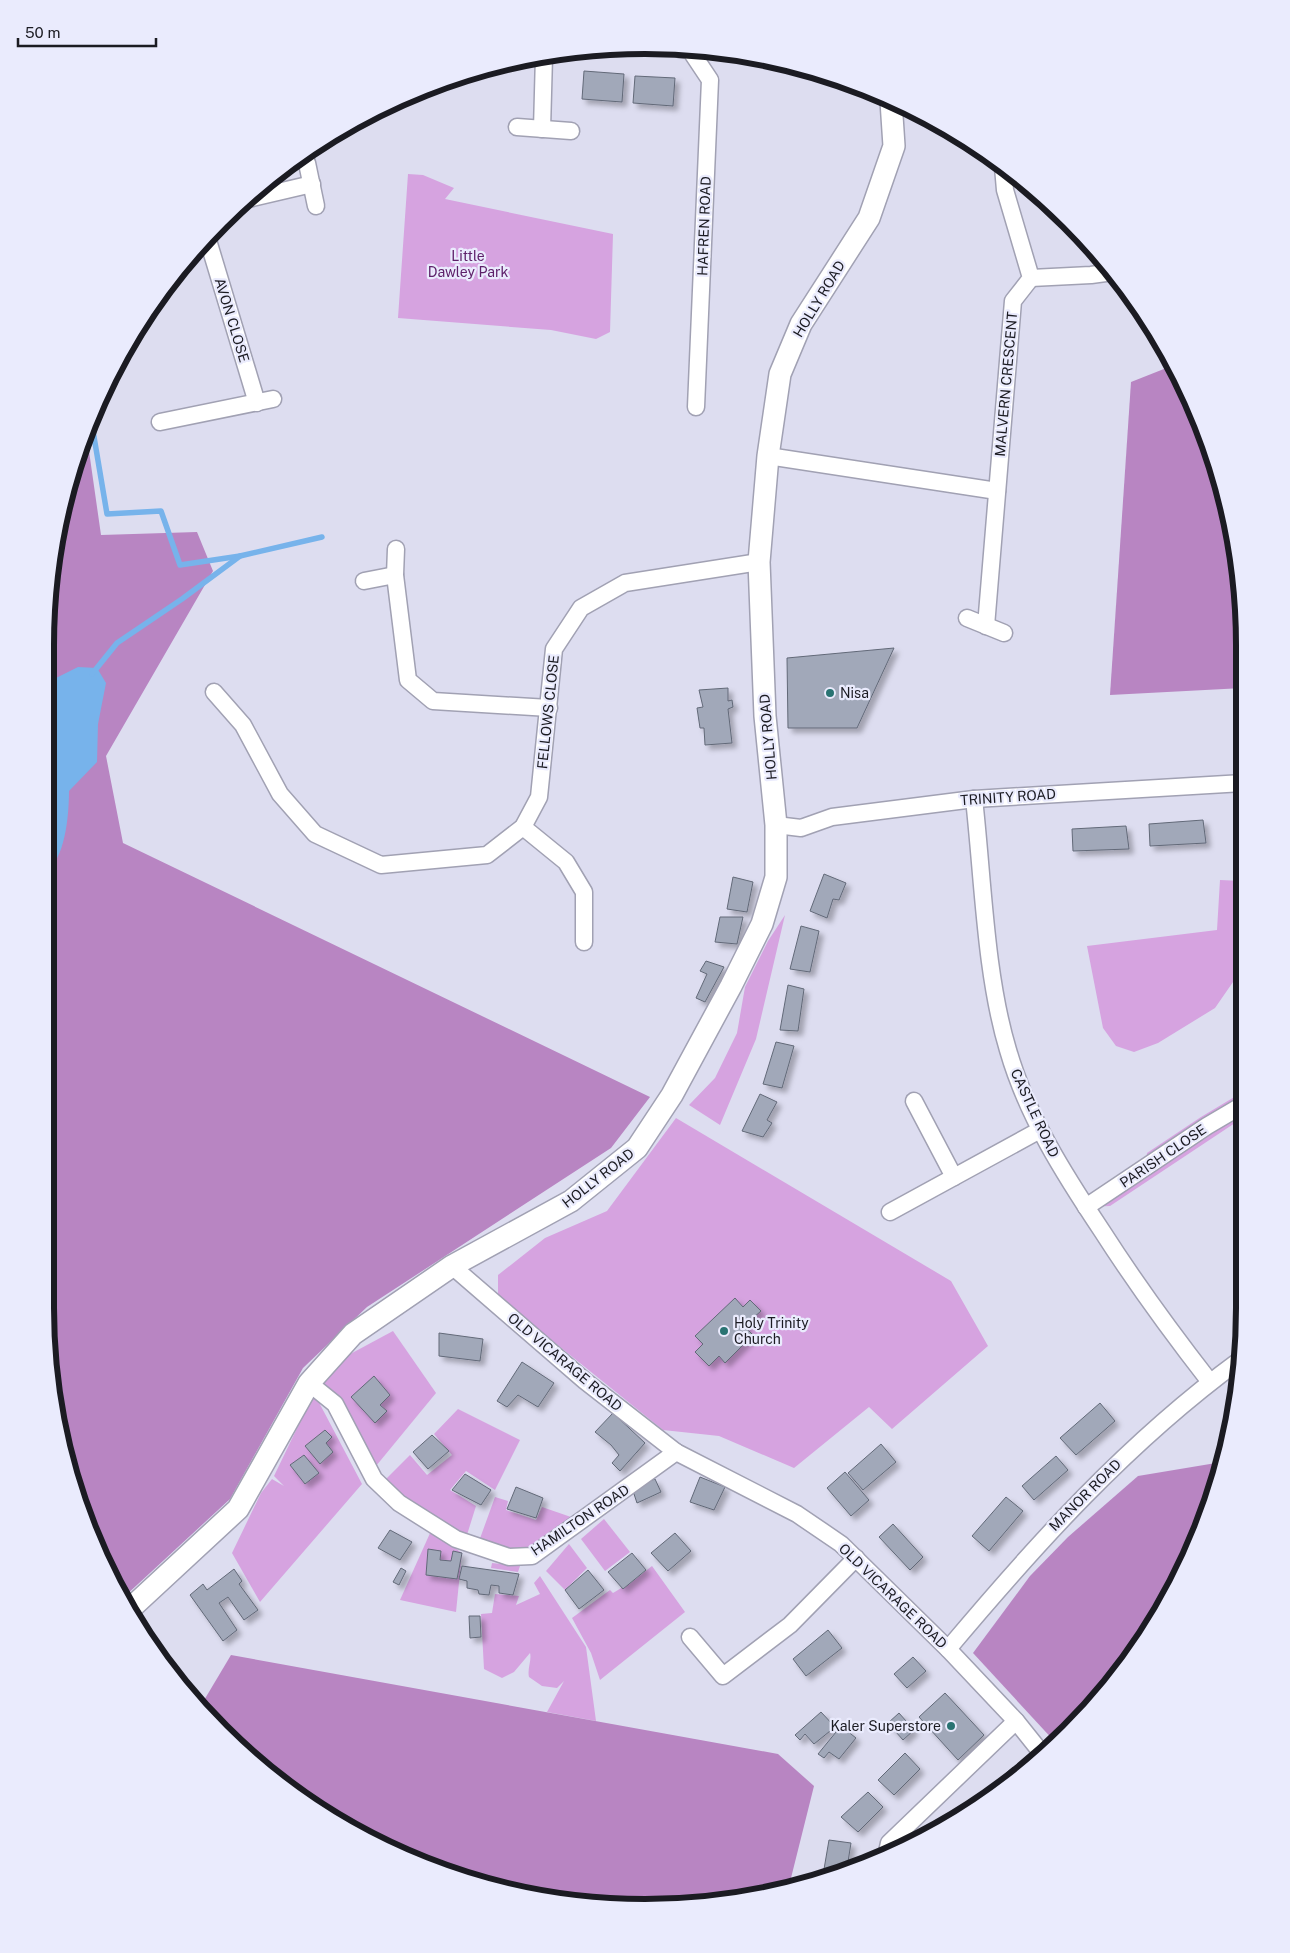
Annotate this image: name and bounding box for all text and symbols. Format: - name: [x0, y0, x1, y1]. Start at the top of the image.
- scale bar: [18, 15, 155, 47]
- text: 50 m: [25, 24, 60, 41]
- street label: HAFREN ROAD: [694, 176, 714, 276]
- park label: Little Dawley Park: [428, 248, 508, 280]
- street label: HOLLY ROAD: [790, 258, 848, 340]
- street label: AVON CLOSE: [212, 276, 252, 364]
- street label: MALVERN CRESCENT: [992, 311, 1020, 457]
- street label: FELLOWS CLOSE: [534, 654, 562, 770]
- place label: Nisa: [840, 685, 869, 701]
- marker: Nisa: [824, 687, 836, 699]
- street label: HOLLY ROAD: [756, 693, 780, 781]
- street label: TRINITY ROAD: [960, 786, 1056, 808]
- street label: CASTLE ROAD: [1008, 1066, 1062, 1160]
- street label: PARISH CLOSE: [1117, 1121, 1209, 1191]
- street label: HOLLY ROAD: [559, 1145, 637, 1211]
- street label: OLD VICARAGE ROAD: [505, 1310, 625, 1414]
- place label: Holy Trinity Church: [734, 1315, 809, 1347]
- marker: Holy Trinity Church: [718, 1325, 730, 1337]
- street label: MANOR ROAD: [1046, 1456, 1124, 1534]
- street label: HAMILTON ROAD: [528, 1481, 632, 1559]
- street label: OLD VICARAGE ROAD: [836, 1540, 950, 1652]
- place label: Kaler Superstore: [830, 1718, 941, 1734]
- marker: Kaler Superstore: [945, 1720, 957, 1732]

